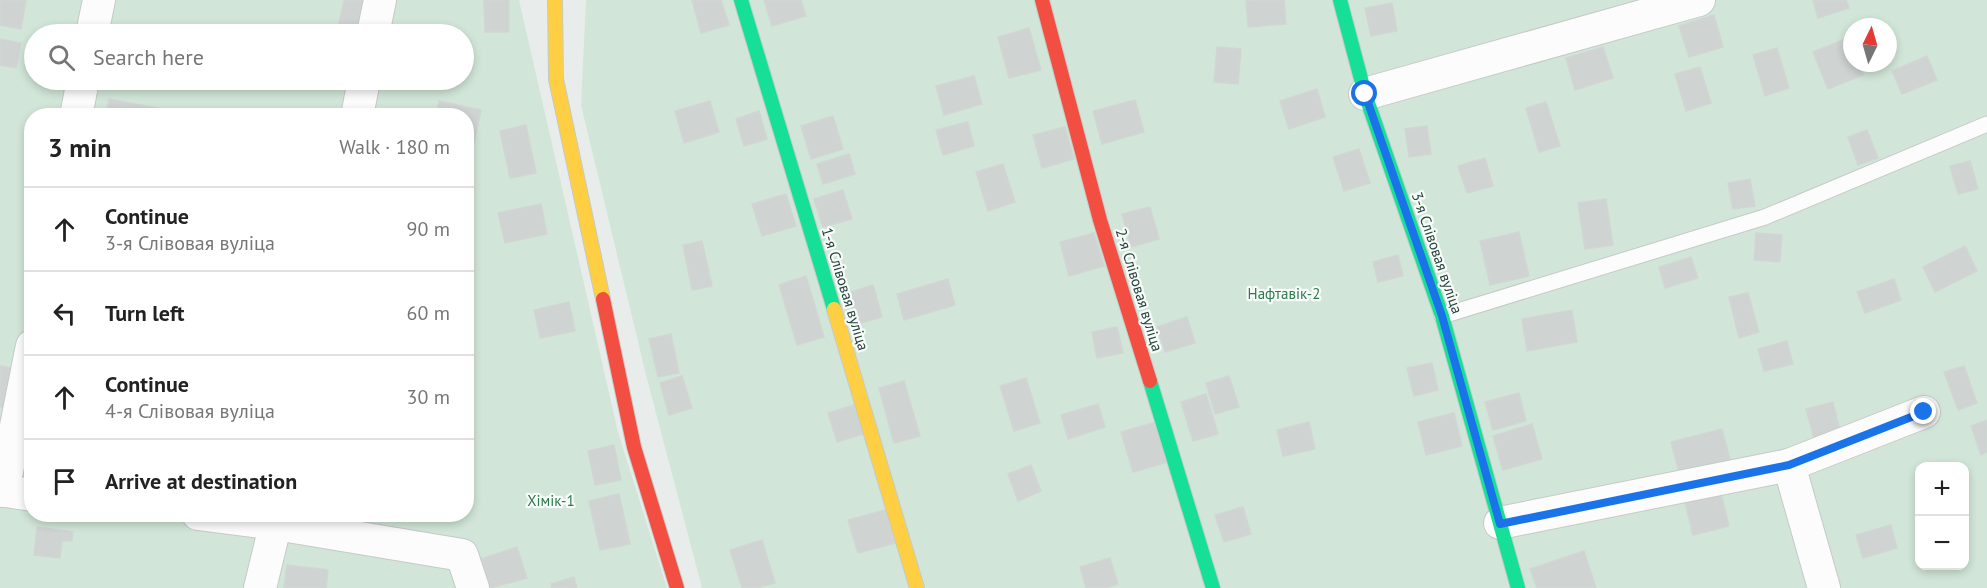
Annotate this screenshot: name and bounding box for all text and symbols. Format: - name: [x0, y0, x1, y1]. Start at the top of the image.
- north arrow: [1843, 18, 1897, 72]
- search box: [24, 24, 474, 90]
- icon: search: [45, 41, 78, 74]
- text: Search here: [93, 43, 204, 71]
- route start: [1351, 80, 1377, 106]
- text: 3 min: [48, 131, 111, 164]
- text: Walk · 180 m: [339, 134, 450, 160]
- street label: 3-я Слівовая вуліца: [1408, 189, 1467, 316]
- text: Continue: [105, 202, 189, 230]
- icon: ahead: [48, 213, 81, 246]
- text: 90 m: [407, 216, 450, 242]
- street label: 1-я Слівовая вуліца: [818, 225, 873, 353]
- street label: 2-я Слівовая вуліца: [1112, 226, 1167, 354]
- text: 3-я Слівовая вуліца: [105, 230, 275, 256]
- park label: Нафтавік-2: [1248, 284, 1320, 303]
- icon: left: [48, 297, 81, 330]
- text: Turn left: [105, 299, 185, 327]
- text: 60 m: [407, 300, 450, 326]
- text: Continue: [105, 370, 189, 398]
- icon: ahead: [48, 381, 81, 414]
- text: 30 m: [407, 384, 450, 410]
- text: 4-я Слівовая вуліца: [105, 398, 275, 424]
- route end: [1910, 398, 1936, 424]
- map controls: [1915, 462, 1969, 570]
- button: +: [1915, 462, 1969, 516]
- icon: arrive: [48, 465, 81, 498]
- text: Arrive at destination: [105, 467, 297, 495]
- park label: Хімік-1: [527, 491, 575, 510]
- button: −: [1915, 516, 1969, 570]

